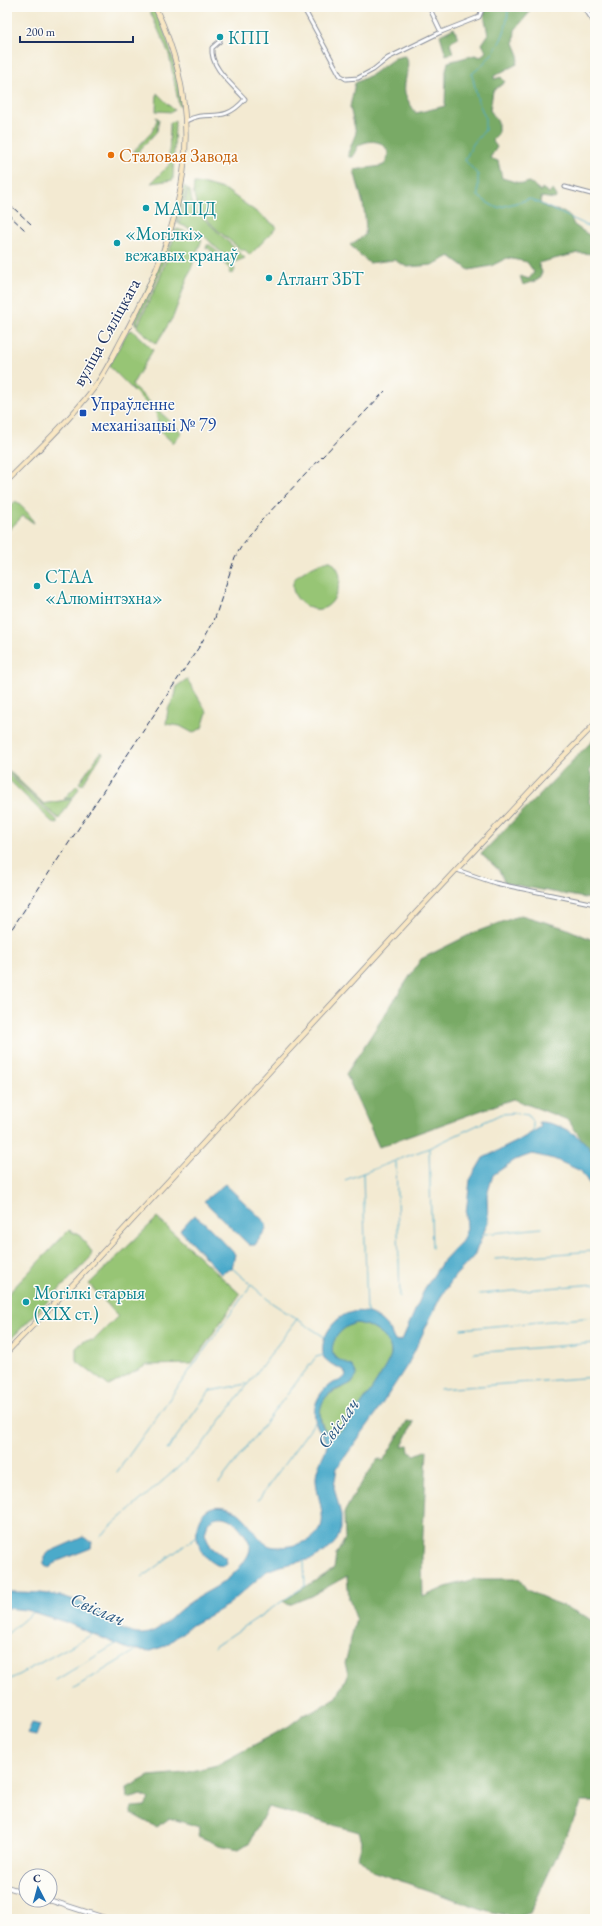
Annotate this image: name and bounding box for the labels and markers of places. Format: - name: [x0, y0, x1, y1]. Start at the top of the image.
- place label: КПП: [228, 26, 270, 49]
- marker: КПП: [215, 32, 225, 42]
- place label: Сталовая Завода: [119, 144, 239, 167]
- marker: Сталовая Завода: [106, 150, 116, 160]
- place label: МАПІД: [154, 197, 216, 220]
- marker: МАПІД: [141, 203, 151, 213]
- place label: «Могілкі» вежавых кранаў: [125, 222, 238, 266]
- marker: «Могілкі» вежавых кранаў: [112, 238, 122, 248]
- place label: Атлант ЗБТ: [276, 267, 364, 290]
- marker: Атлант ЗБТ: [264, 273, 274, 283]
- place label: Упраўленне механізацыі № 79: [90, 392, 217, 436]
- marker: Упраўленне механізацыі № 79: [78, 408, 88, 418]
- place label: СТАА «Алюмінтэхна»: [45, 565, 163, 609]
- marker: СТАА «Алюмінтэхна»: [32, 581, 42, 591]
- place label: Могілкі старыя (XIX ст.): [34, 1281, 145, 1325]
- marker: Могілкі старыя (XIX ст.): [21, 1297, 31, 1307]

